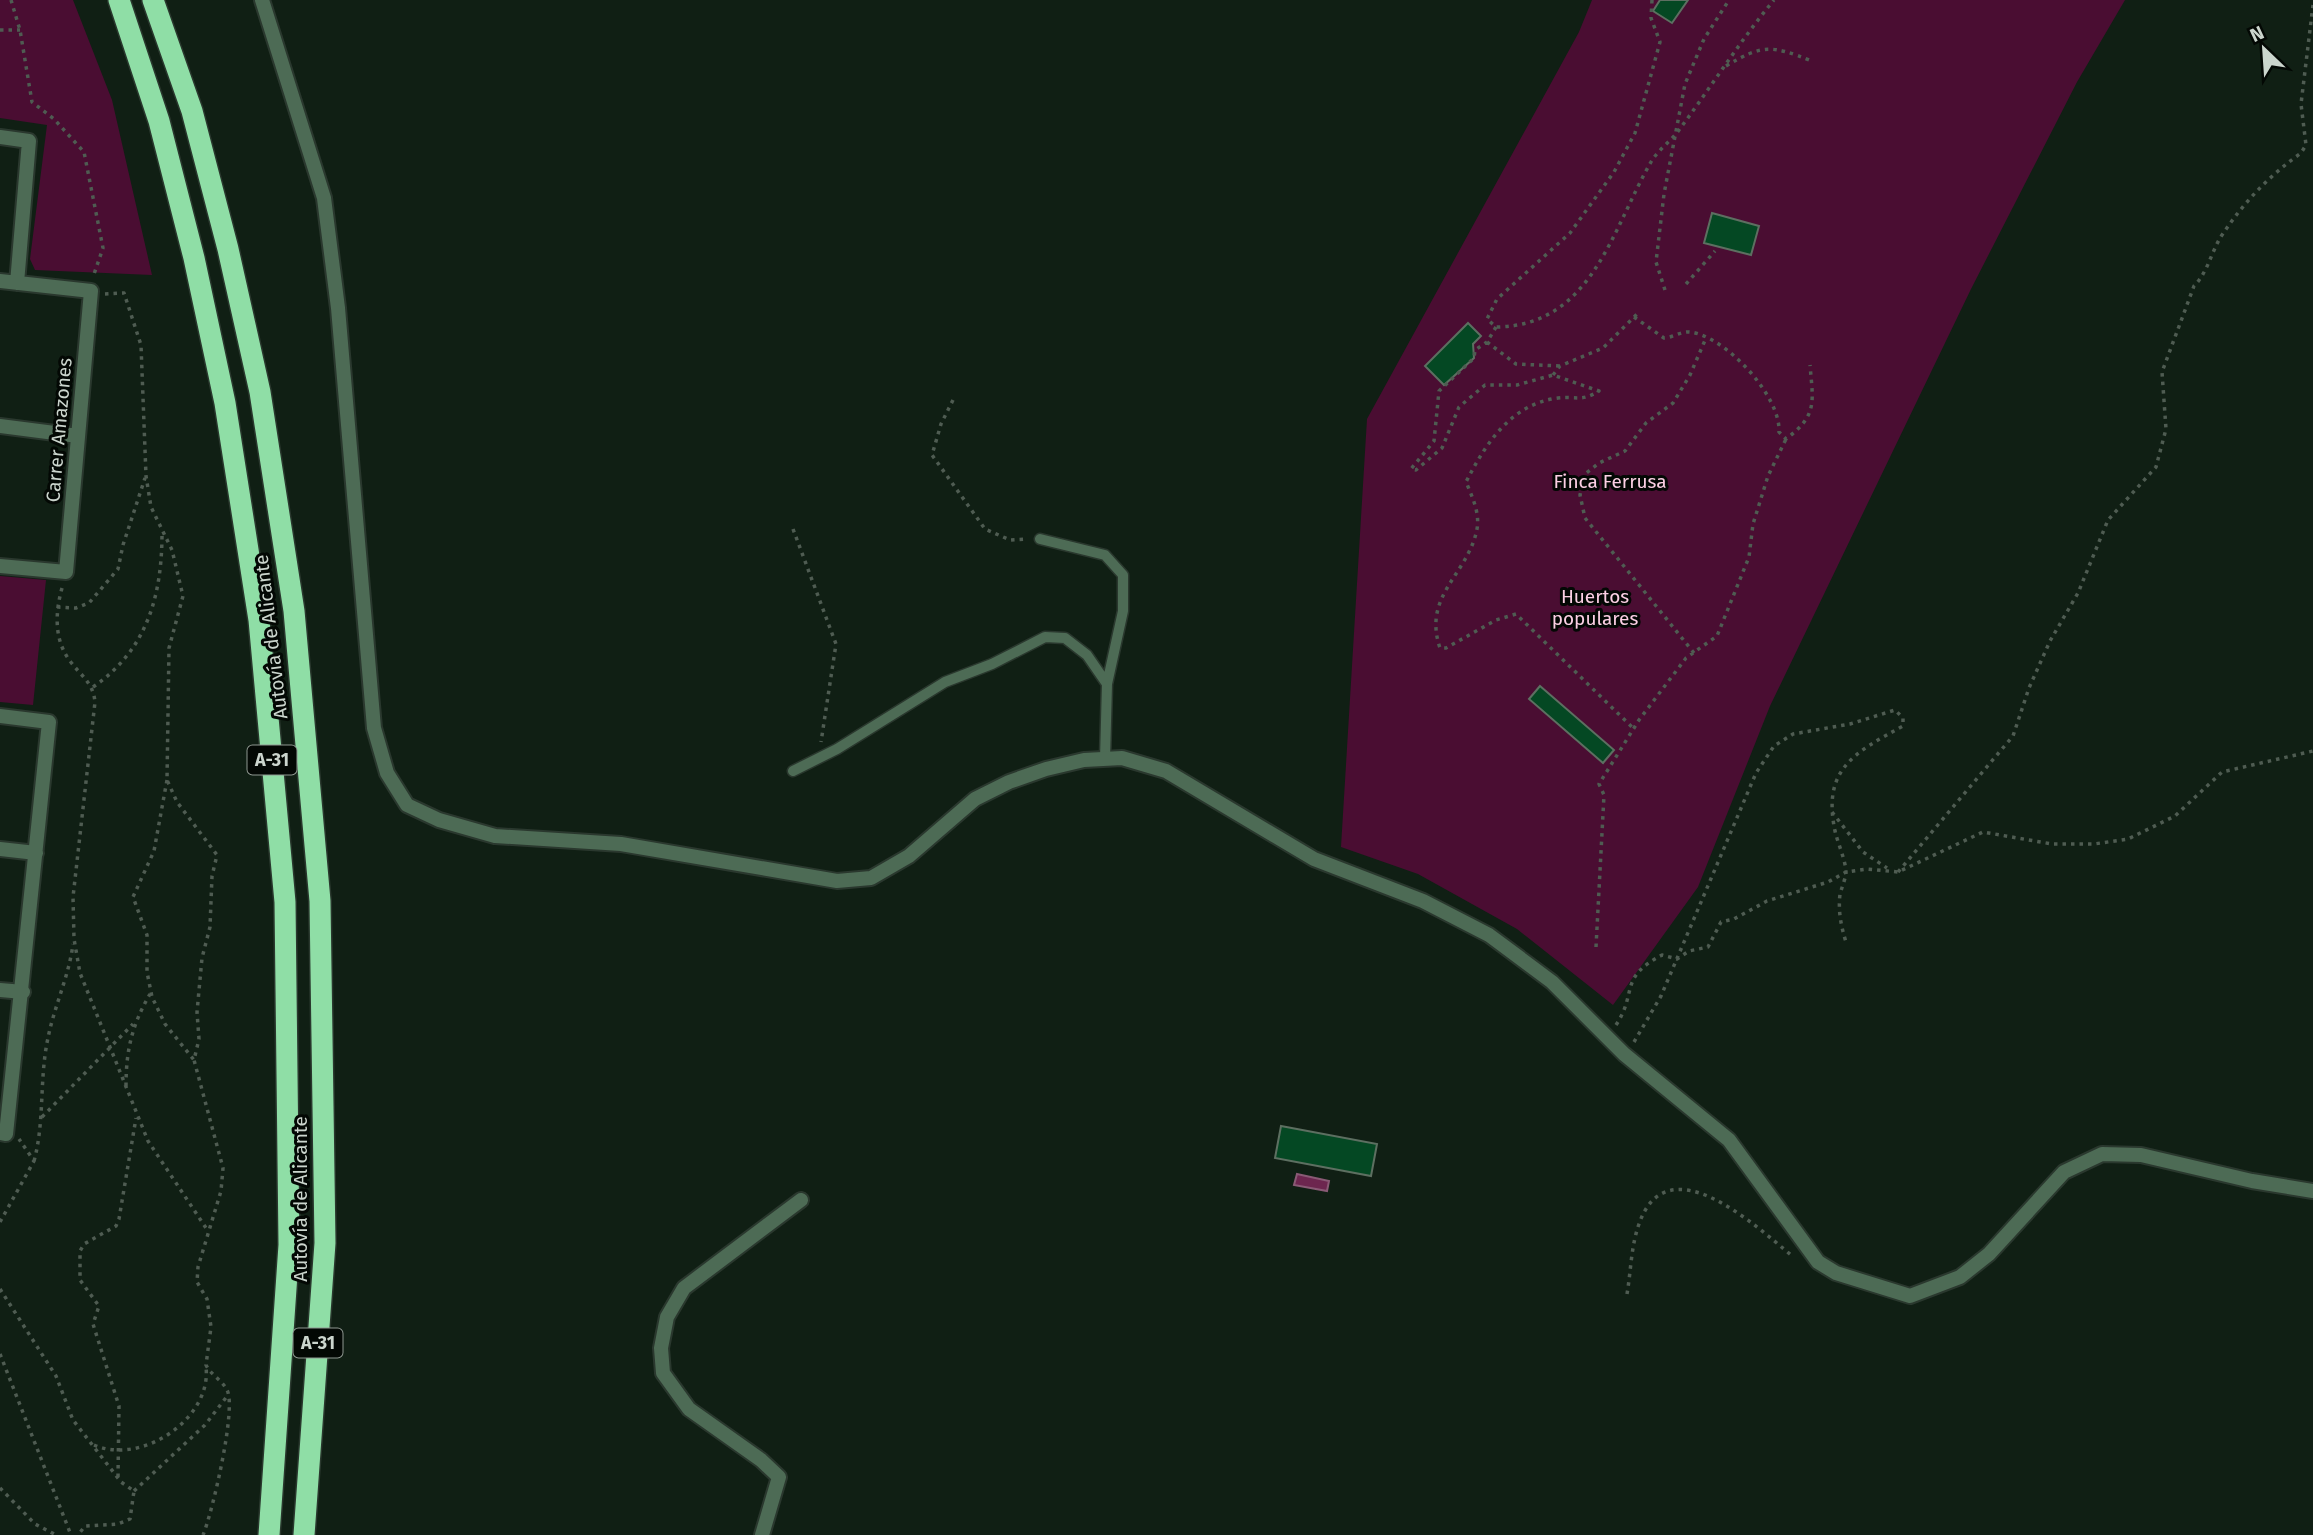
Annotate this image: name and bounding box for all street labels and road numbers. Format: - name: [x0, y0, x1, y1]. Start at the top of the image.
- street label: Carrer Amazones: [41, 357, 77, 503]
- street label: Autovía de Alicante: [250, 553, 292, 721]
- road number: A-31: [247, 746, 296, 774]
- street label: Autovía de Alicante: [289, 1116, 312, 1282]
- road number: A-31: [294, 1328, 342, 1358]

